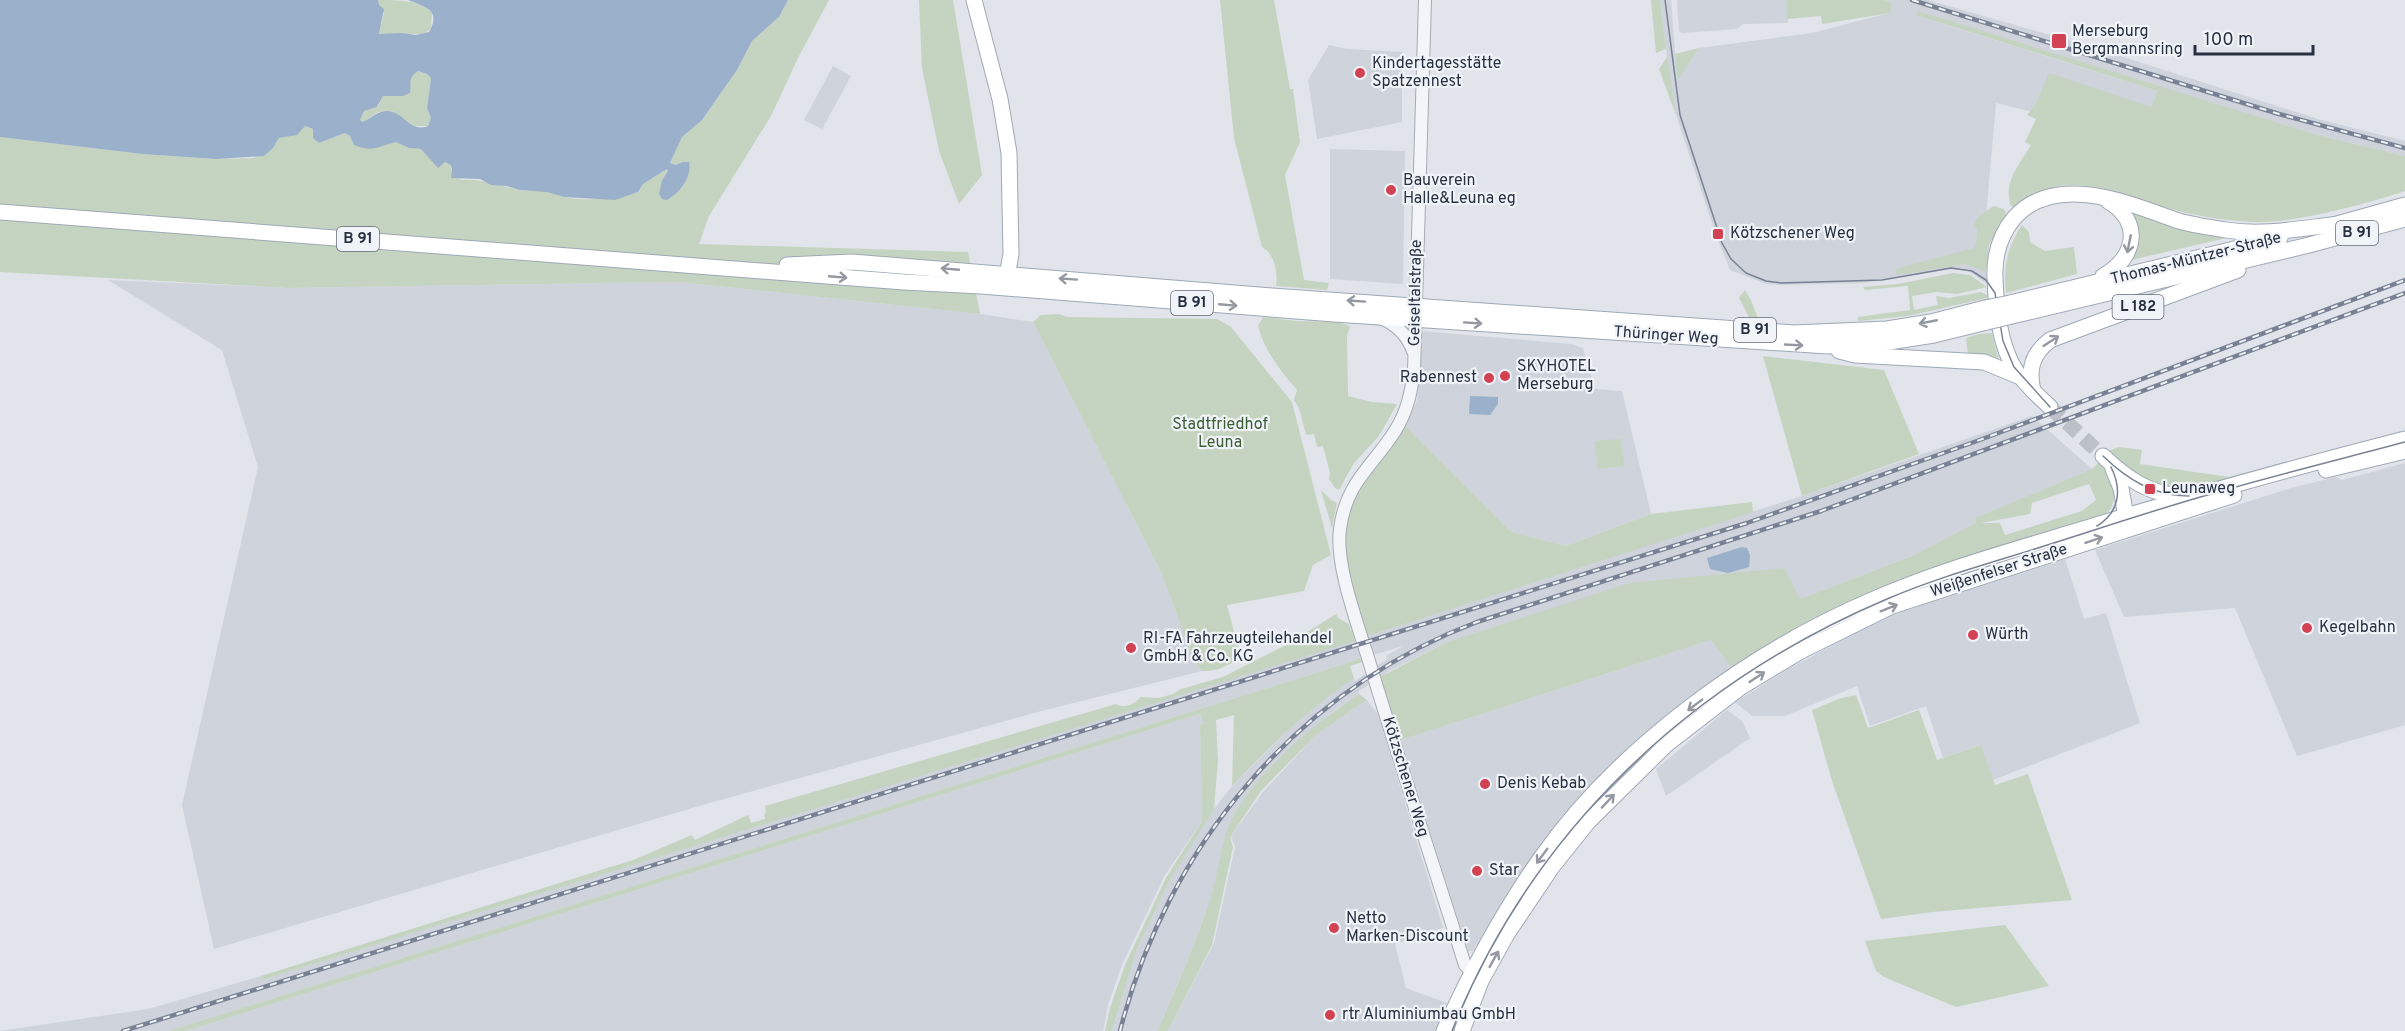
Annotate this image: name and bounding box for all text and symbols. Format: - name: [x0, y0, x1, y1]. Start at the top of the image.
- scale bar: [2195, 18, 2314, 56]
- place label: Merseburg Bergmannsring: [2072, 22, 2183, 60]
- text: 100 m: [2204, 29, 2253, 52]
- marker: Merseburg Bergmannsring: [2050, 32, 2068, 50]
- place label: Kindertagesstätte Spatzennest: [1372, 54, 1501, 92]
- marker: Kindertagesstätte Spatzennest: [1353, 66, 1367, 80]
- place label: Bauverein Halle&Leuna eg: [1403, 171, 1516, 209]
- marker: Bauverein Halle&Leuna eg: [1384, 183, 1398, 197]
- road number: B 91: [2336, 221, 2378, 245]
- place label: Kötzschener Weg: [1730, 224, 1855, 244]
- road number: B 91: [337, 227, 379, 251]
- marker: Kötzschener Weg: [1711, 227, 1725, 241]
- street label: Thomas-Müntzer-Straße: [2109, 228, 2283, 290]
- one-way arrow: [2123, 234, 2134, 253]
- street label: Geiseltalstraße: [1405, 239, 1427, 347]
- one-way arrow: [941, 263, 961, 274]
- one-way arrow: [828, 272, 847, 283]
- one-way arrow: [1058, 273, 1078, 284]
- road number: B 91: [1171, 291, 1213, 315]
- road number: L 182: [2112, 295, 2164, 319]
- one-way arrow: [1347, 296, 1367, 307]
- one-way arrow: [1218, 300, 1238, 311]
- one-way arrow: [1919, 317, 1938, 328]
- one-way arrow: [1463, 318, 1483, 329]
- road number: B 91: [1734, 318, 1776, 342]
- street label: Thüringer Weg: [1613, 322, 1719, 350]
- one-way arrow: [2043, 334, 2060, 347]
- one-way arrow: [1783, 339, 1803, 350]
- place label: SKYHOTEL Merseburg: [1517, 357, 1596, 395]
- place label: Rabennest: [1400, 368, 1477, 388]
- marker: SKYHOTEL Merseburg: [1498, 369, 1512, 383]
- marker: Rabennest: [1482, 371, 1496, 385]
- park label: Stadtfriedhof Leuna: [1172, 415, 1268, 453]
- place label: Leunaweg: [2162, 479, 2235, 499]
- marker: Leunaweg: [2143, 482, 2157, 496]
- one-way arrow: [2084, 534, 2103, 545]
- street label: Weißenfelser Straße: [1928, 539, 2070, 603]
- one-way arrow: [1879, 602, 1898, 613]
- place label: Kegelbahn: [2319, 618, 2396, 638]
- marker: Kegelbahn: [2300, 621, 2314, 635]
- place label: Würth: [1985, 625, 2029, 645]
- marker: Würth: [1966, 628, 1980, 642]
- place label: RI-FA Fahrzeugteilehandel GmbH & Co. KG: [1143, 629, 1332, 667]
- marker: RI-FA Fahrzeugteilehandel GmbH & Co. KG: [1124, 641, 1138, 655]
- one-way arrow: [1749, 670, 1766, 683]
- one-way arrow: [1687, 698, 1703, 711]
- street label: Kötzschener Weg: [1377, 714, 1433, 840]
- place label: Denis Kebab: [1497, 774, 1586, 794]
- marker: Denis Kebab: [1478, 777, 1492, 791]
- one-way arrow: [1600, 794, 1614, 809]
- one-way arrow: [1536, 848, 1548, 864]
- place label: Star: [1489, 861, 1519, 881]
- marker: Star: [1470, 864, 1484, 878]
- place label: Netto Marken-Discount: [1346, 909, 1468, 947]
- marker: Netto Marken-Discount: [1327, 921, 1341, 935]
- one-way arrow: [1489, 950, 1500, 968]
- place label: rtr Aluminiumbau GmbH: [1342, 1005, 1516, 1025]
- marker: rtr Aluminiumbau GmbH: [1323, 1008, 1337, 1022]

